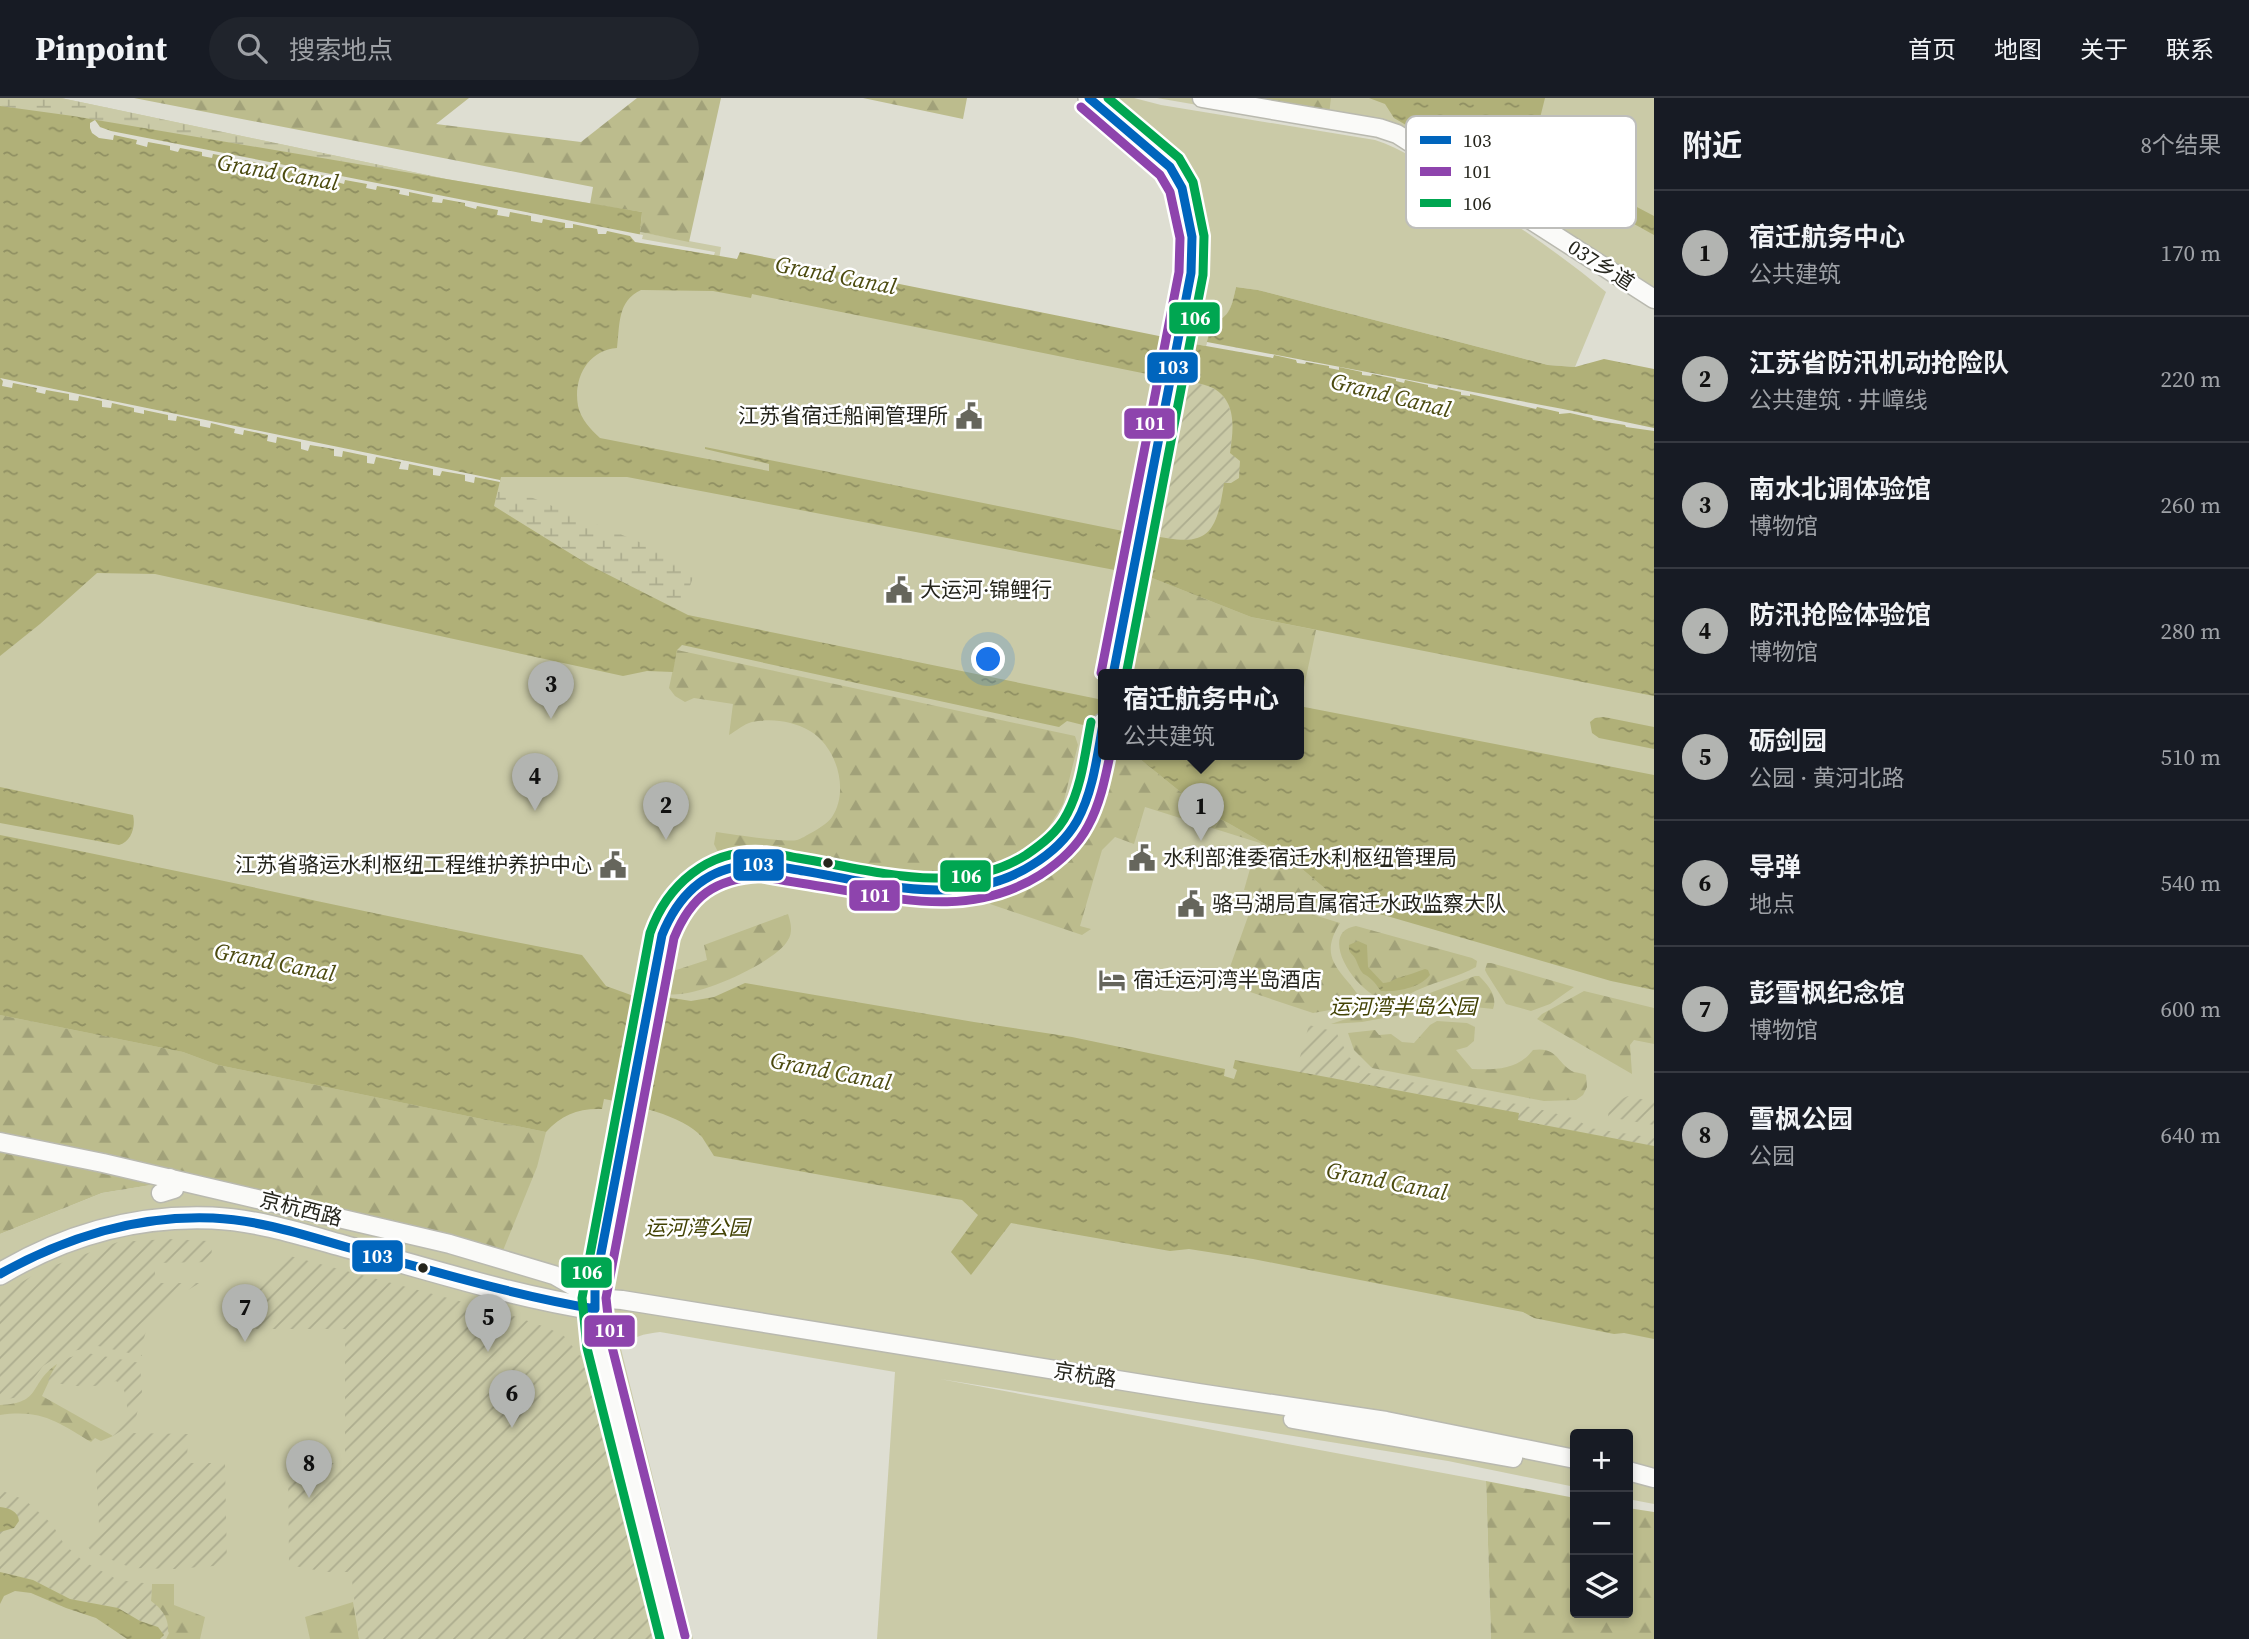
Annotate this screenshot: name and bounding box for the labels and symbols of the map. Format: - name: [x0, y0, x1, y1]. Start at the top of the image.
- legend: [1406, 116, 1636, 228]
- text: 103: [1463, 127, 1492, 153]
- water label: Grand Canal: [215, 146, 342, 198]
- text: 101: [1463, 158, 1492, 184]
- text: 106: [1463, 190, 1492, 216]
- street label: 037乡道: [1563, 232, 1640, 297]
- water label: Grand Canal: [773, 248, 900, 303]
- line badge: 106: [1168, 301, 1221, 335]
- text: 106: [1180, 305, 1210, 331]
- line badge: 103: [1146, 351, 1199, 384]
- text: 103: [1158, 354, 1188, 380]
- water label: Grand Canal: [1328, 365, 1455, 425]
- place label: 江苏省宿迁船闸管理所: [738, 401, 948, 430]
- public building icon: 江苏省宿迁船闸管理所: [954, 401, 984, 431]
- line badge: 101: [1123, 407, 1176, 440]
- text: 101: [1135, 410, 1165, 436]
- public building icon: 大运河·锦鲤行: [884, 575, 914, 605]
- place label: 大运河·锦鲤行: [920, 575, 1052, 604]
- your location: [971, 642, 1005, 676]
- pin: 3: [528, 661, 574, 719]
- pin: 4: [512, 753, 558, 811]
- pin: 2: [643, 782, 689, 840]
- pin: 1: [1178, 783, 1224, 841]
- public building icon: 水利部淮委宿迁水利枢纽管理局: [1127, 843, 1157, 873]
- place label: 水利部淮委宿迁水利枢纽管理局: [1163, 843, 1457, 872]
- line badge: 103: [732, 848, 785, 882]
- place label: 江苏省骆运水利枢纽工程维护养护中心: [235, 850, 592, 879]
- public building icon: 江苏省骆运水利枢纽工程维护养护中心: [598, 850, 628, 880]
- text: 103: [743, 851, 773, 877]
- unlabelled marker: [821, 856, 835, 870]
- line badge: 106: [939, 859, 992, 893]
- text: 106: [951, 863, 981, 889]
- line badge: 101: [848, 879, 901, 912]
- text: 101: [860, 882, 890, 908]
- public building icon: 骆马湖局直属宿迁水政监察大队: [1176, 889, 1206, 919]
- place label: 骆马湖局直属宿迁水政监察大队: [1212, 889, 1506, 918]
- water label: Grand Canal: [212, 935, 339, 990]
- hotel icon: 宿迁运河湾半岛酒店: [1097, 965, 1127, 995]
- place label: 宿迁运河湾半岛酒店: [1133, 965, 1322, 994]
- park label: 运河湾半岛公园: [1330, 992, 1479, 1021]
- water label: Grand Canal: [768, 1044, 895, 1099]
- water label: Grand Canal: [1324, 1154, 1451, 1209]
- street label: 京杭西路: [257, 1184, 345, 1233]
- park label: 运河湾公园: [645, 1213, 752, 1242]
- line badge: 103: [351, 1239, 404, 1273]
- text: 103: [362, 1243, 392, 1269]
- line badge: 106: [560, 1256, 613, 1289]
- text: 106: [572, 1259, 602, 1285]
- unlabelled marker: [416, 1261, 430, 1275]
- pin: 7: [222, 1284, 268, 1342]
- pin: 5: [465, 1294, 511, 1352]
- line badge: 101: [583, 1314, 636, 1348]
- text: 101: [595, 1317, 625, 1343]
- street label: 京杭路: [1052, 1355, 1118, 1394]
- pin: 6: [489, 1370, 535, 1428]
- pin: 8: [286, 1440, 332, 1498]

